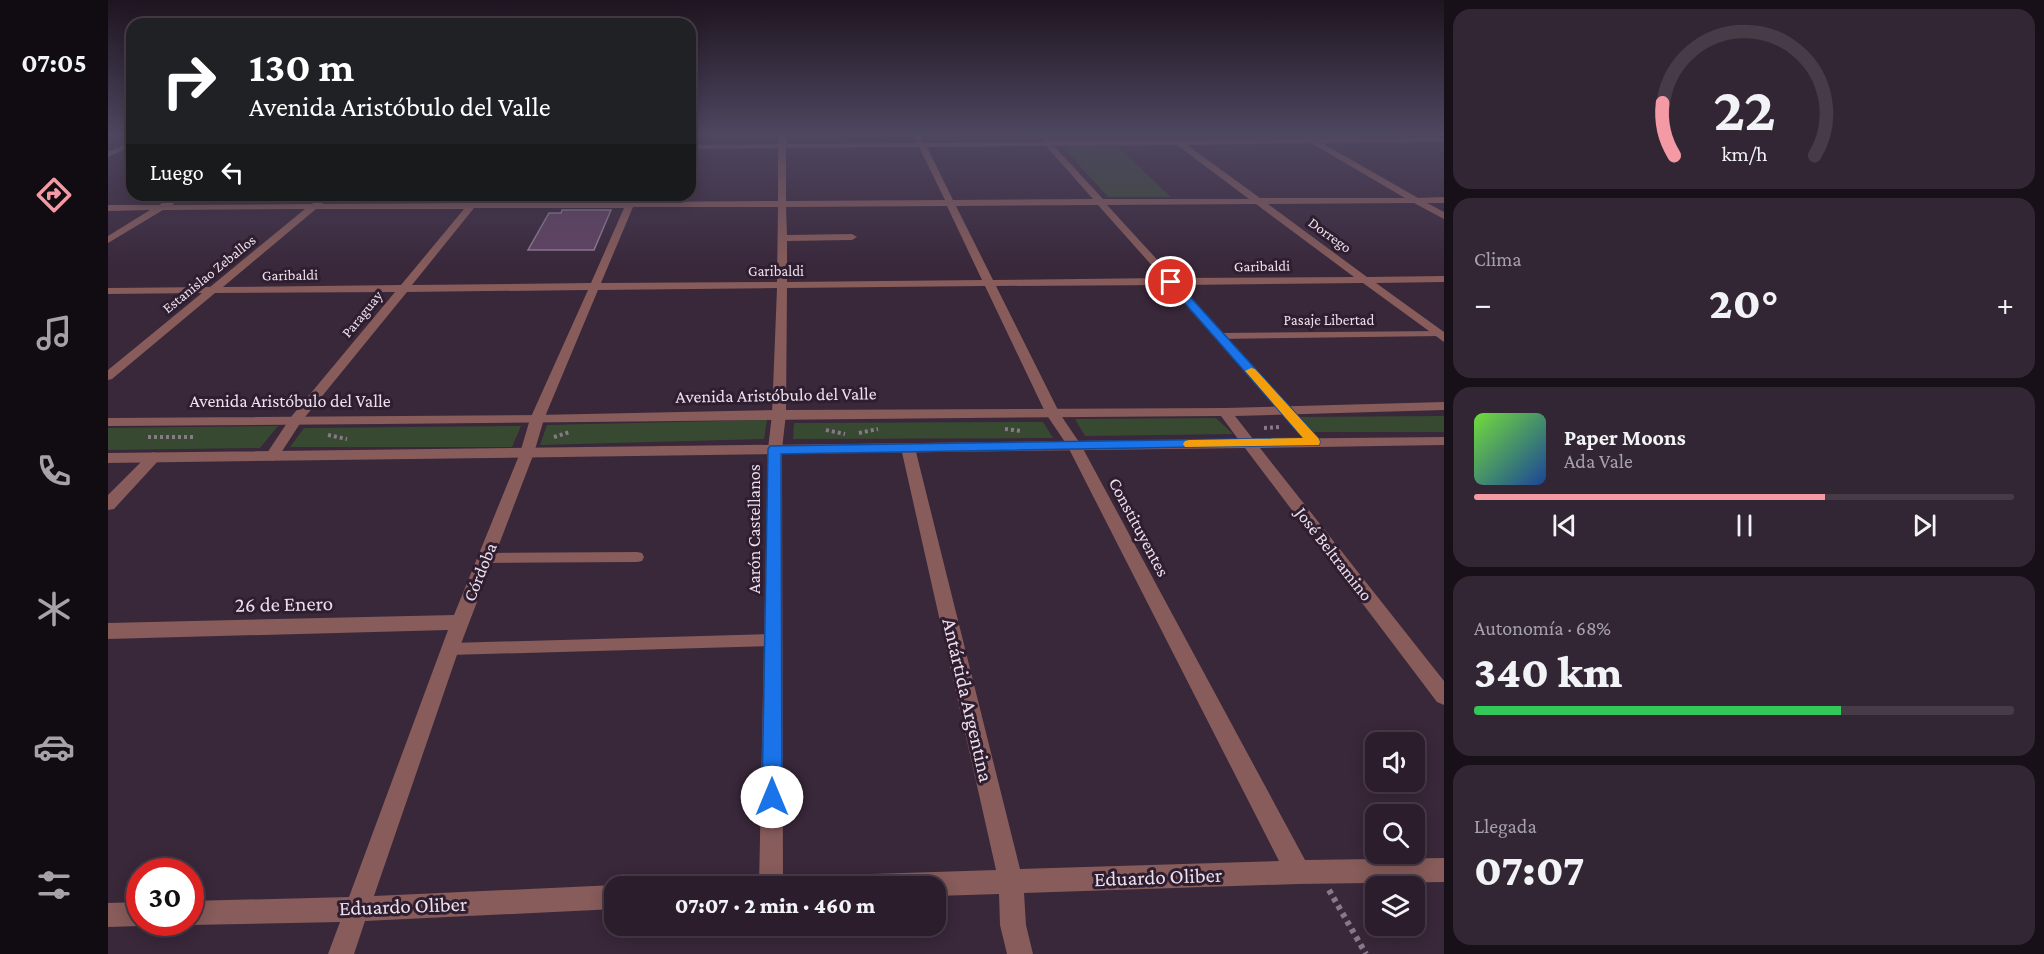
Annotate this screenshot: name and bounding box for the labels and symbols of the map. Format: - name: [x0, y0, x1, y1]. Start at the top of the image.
- street label: Dorrego: [1305, 214, 1355, 257]
- street label: Estanislao Zeballos: [159, 232, 259, 316]
- pin: [1145, 256, 1196, 307]
- street label: Garibaldi: [1234, 258, 1290, 274]
- street label: Garibaldi: [748, 263, 804, 279]
- street label: Garibaldi: [262, 267, 318, 283]
- street label: Paraguay: [338, 287, 386, 341]
- street label: Pasaje Libertad: [1284, 312, 1375, 329]
- street label: Avenida Aristóbulo del Valle: [675, 383, 877, 407]
- street label: Avenida Aristóbulo del Valle: [189, 391, 391, 411]
- street label: Aarón Castellanos: [744, 464, 764, 594]
- street label: Constituyentes: [1105, 474, 1173, 580]
- street label: José Beltramino: [1290, 502, 1377, 605]
- street label: Córdoba: [459, 540, 501, 604]
- street label: 26 de Enero: [235, 591, 333, 617]
- street label: Antártida Argentina: [937, 616, 999, 785]
- position arrow: [740, 765, 804, 829]
- speed limit sign: 30: [126, 858, 204, 936]
- street label: Eduardo Oliber: [1093, 863, 1223, 891]
- street label: Eduardo Oliber: [338, 892, 468, 920]

